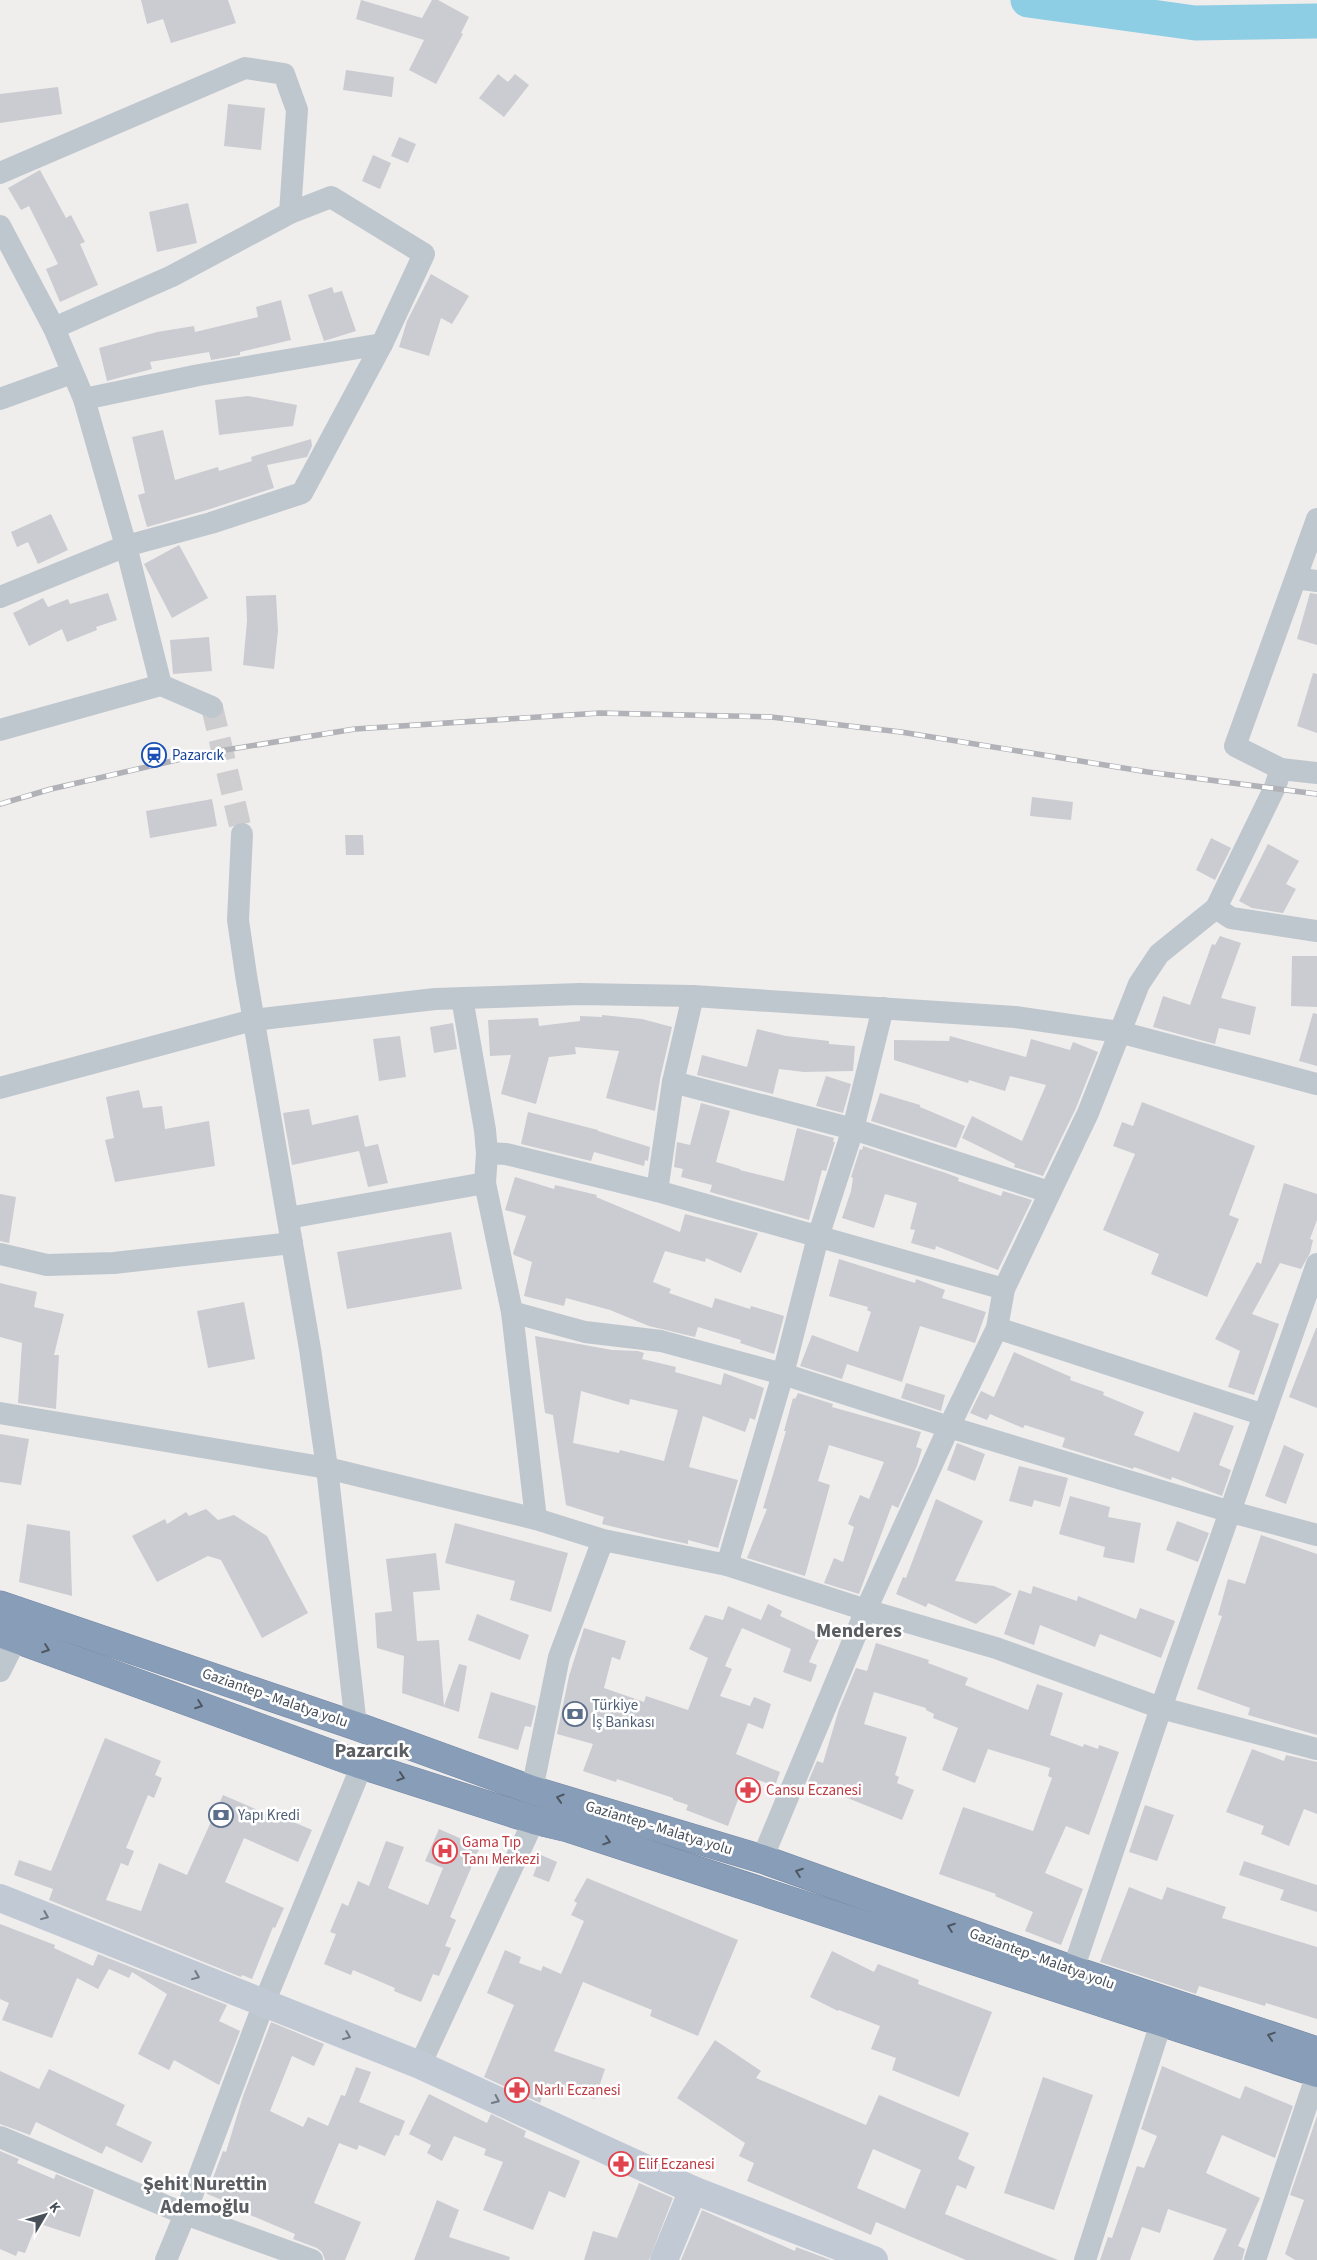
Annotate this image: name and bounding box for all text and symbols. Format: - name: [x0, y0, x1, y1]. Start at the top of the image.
- station icon: Pazarcık: [141, 742, 167, 768]
- place label: Pazarcık: [172, 745, 225, 766]
- district label: Menderes: [816, 1617, 902, 1645]
- one-way arrow: [41, 1644, 50, 1654]
- street label: Gaziantep - Malatya yolu: [199, 1663, 351, 1733]
- place label: Türkiye İş Bankası: [592, 1695, 655, 1733]
- one-way arrow: [194, 1699, 202, 1709]
- bank icon: Türkiye İş Bankası: [562, 1701, 588, 1727]
- district label: Pazarcık: [335, 1737, 409, 1765]
- one-way arrow: [397, 1772, 405, 1782]
- pharmacy icon: Cansu Eczanesi: [735, 1777, 761, 1803]
- place label: Cansu Eczanesi: [766, 1780, 862, 1801]
- one-way arrow: [556, 1794, 564, 1804]
- street label: Gaziantep - Malatya yolu: [583, 1796, 735, 1860]
- bank icon: Yapı Kredi: [208, 1802, 234, 1828]
- place label: Yapı Kredi: [237, 1805, 300, 1826]
- place label: Gama Tıp Tanı Merkezi: [462, 1832, 540, 1870]
- one-way arrow: [602, 1835, 610, 1845]
- hospital icon: Gama Tıp Tanı Merkezi: [432, 1838, 458, 1864]
- one-way arrow: [795, 1868, 803, 1878]
- one-way arrow: [40, 1910, 49, 1920]
- one-way arrow: [948, 1923, 956, 1933]
- street label: Gaziantep - Malatya yolu: [967, 1923, 1117, 1995]
- one-way arrow: [191, 1970, 200, 1980]
- one-way arrow: [342, 2030, 351, 2040]
- one-way arrow: [1267, 2032, 1275, 2042]
- pharmacy icon: Narlı Eczanesi: [504, 2077, 530, 2103]
- place label: Narlı Eczanesi: [534, 2080, 621, 2101]
- one-way arrow: [491, 2094, 500, 2104]
- pharmacy icon: Elif Eczanesi: [608, 2151, 634, 2177]
- place label: Elif Eczanesi: [638, 2154, 715, 2175]
- district label: Şehit Nurettin Ademoğlu: [143, 2170, 267, 2221]
- north arrow: [20, 2190, 70, 2240]
- text: K: [44, 2198, 65, 2217]

